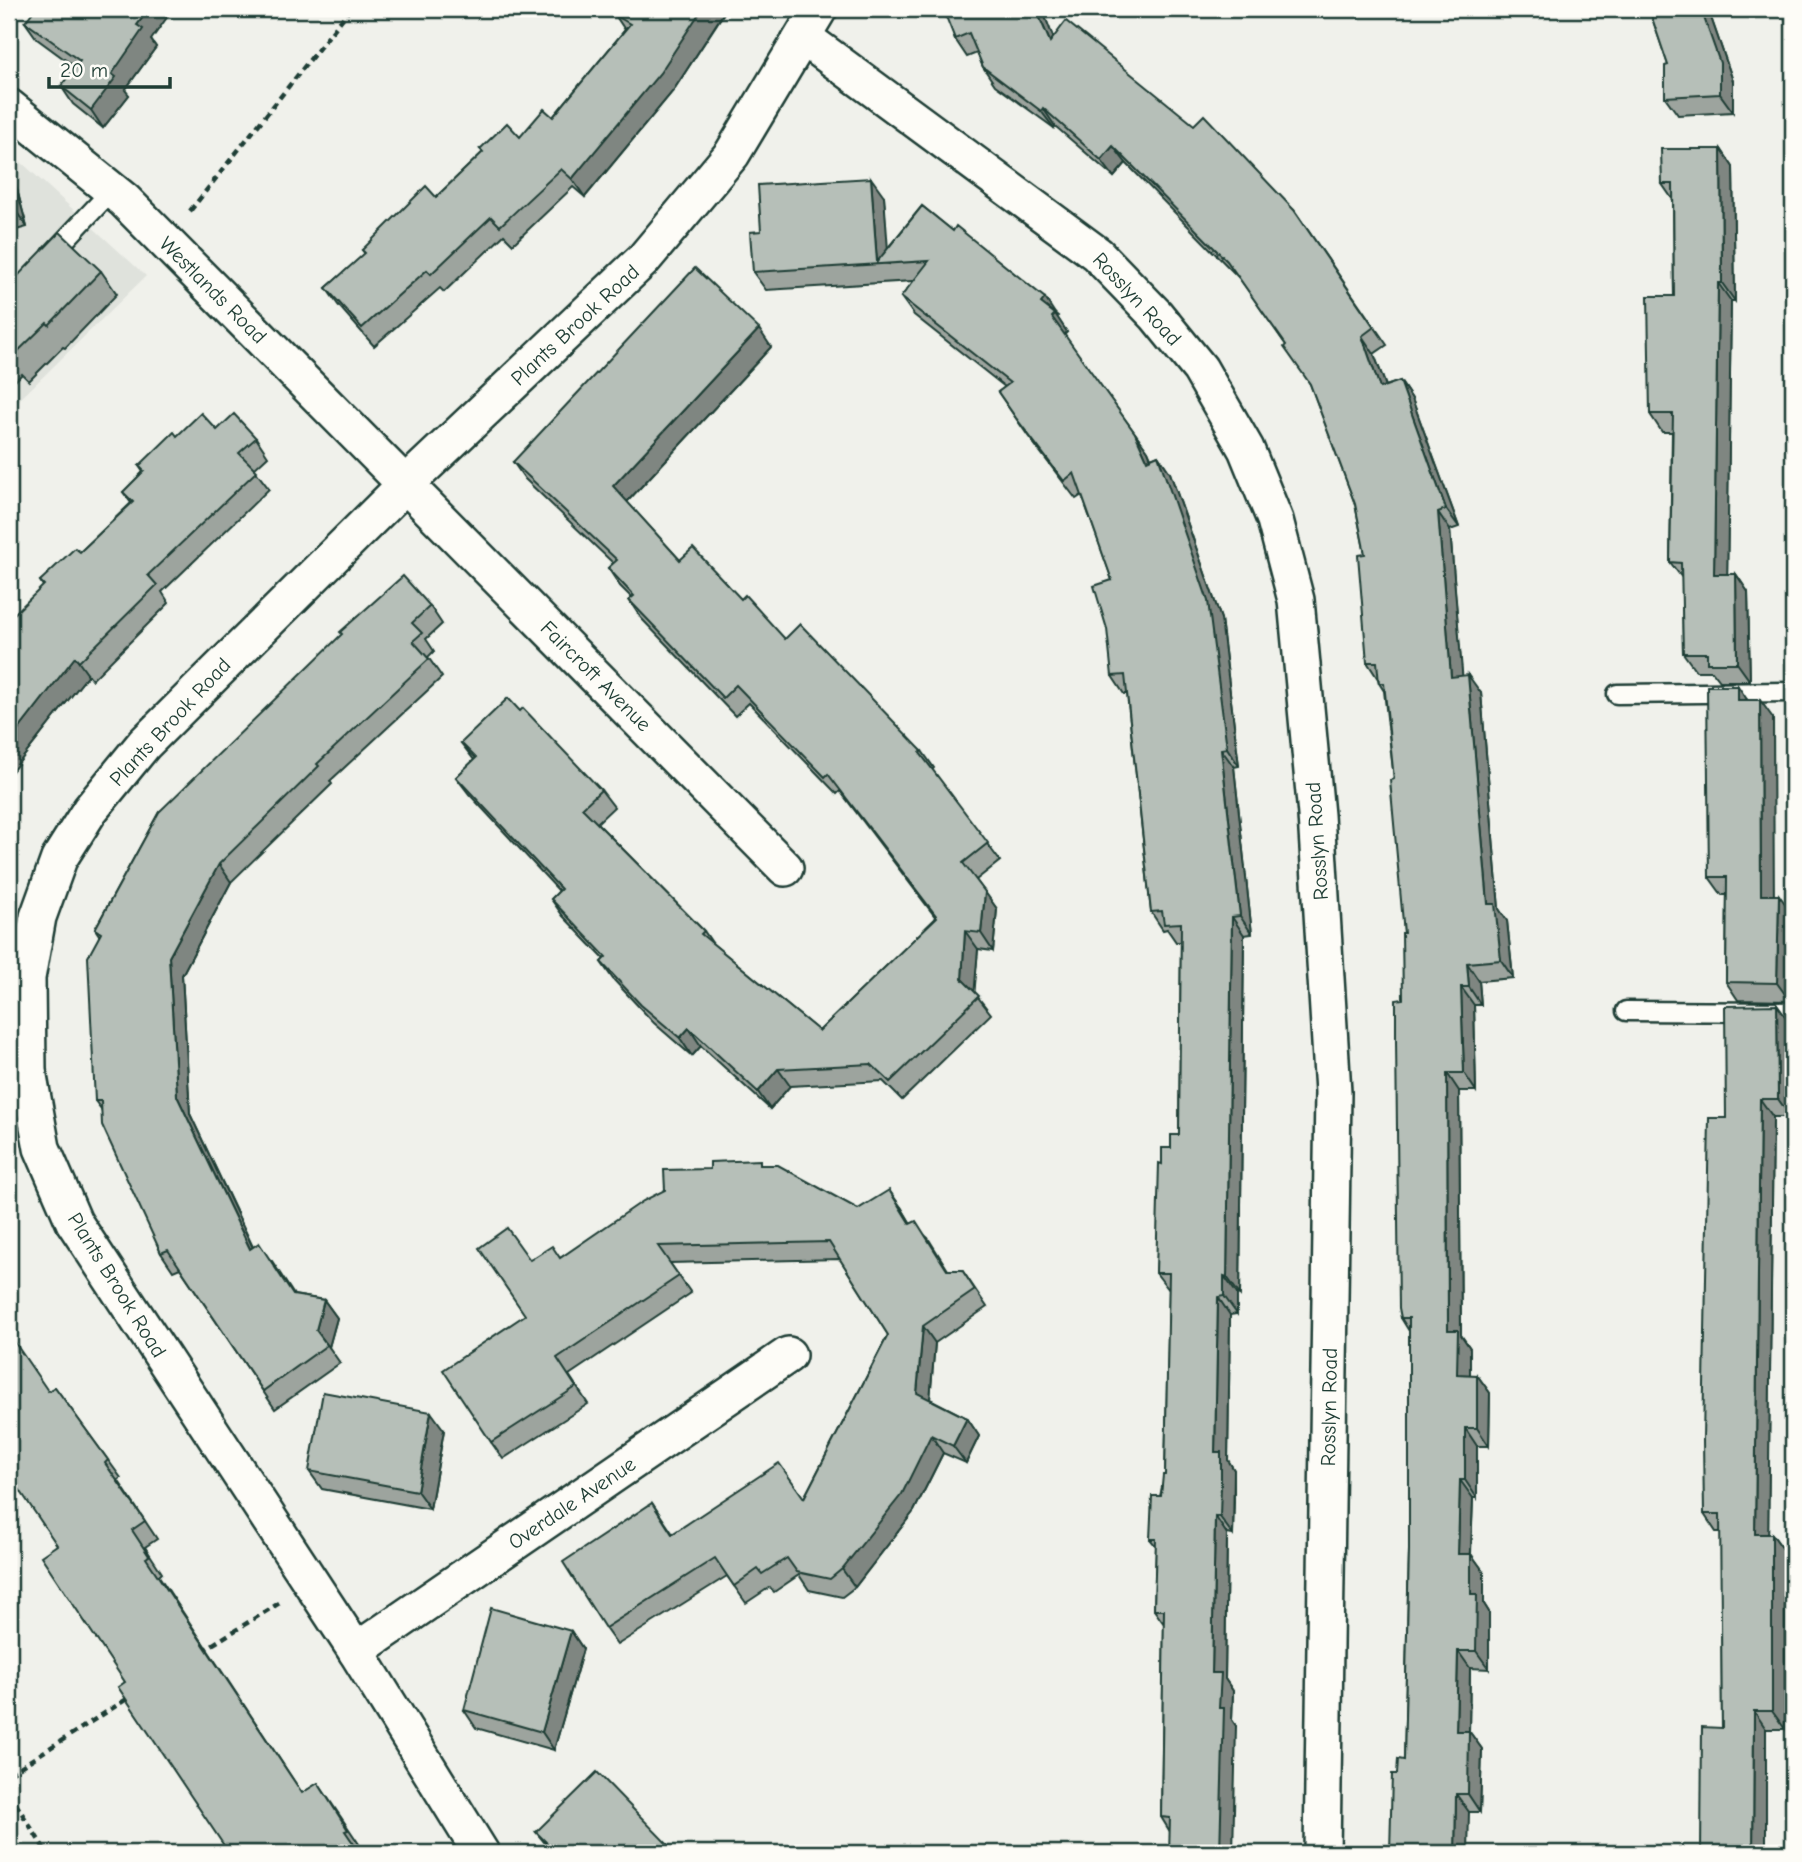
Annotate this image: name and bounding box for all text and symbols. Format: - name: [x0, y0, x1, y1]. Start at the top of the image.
- scale bar: [49, 46, 170, 90]
- text: 20 m: [60, 58, 108, 82]
- street label: Westlands Road: [155, 232, 271, 348]
- street label: Rosslyn Road: [1088, 247, 1186, 351]
- street label: Plants Brook Road: [506, 260, 644, 390]
- street label: Faircroft Avenue: [536, 616, 656, 736]
- street label: Plants Brook Road: [105, 653, 235, 791]
- street label: Rosslyn Road: [1301, 781, 1333, 901]
- street label: Plants Brook Road: [63, 1208, 171, 1362]
- street label: Rosslyn Road: [1316, 1347, 1342, 1467]
- street label: Overdale Avenue: [504, 1452, 640, 1554]

